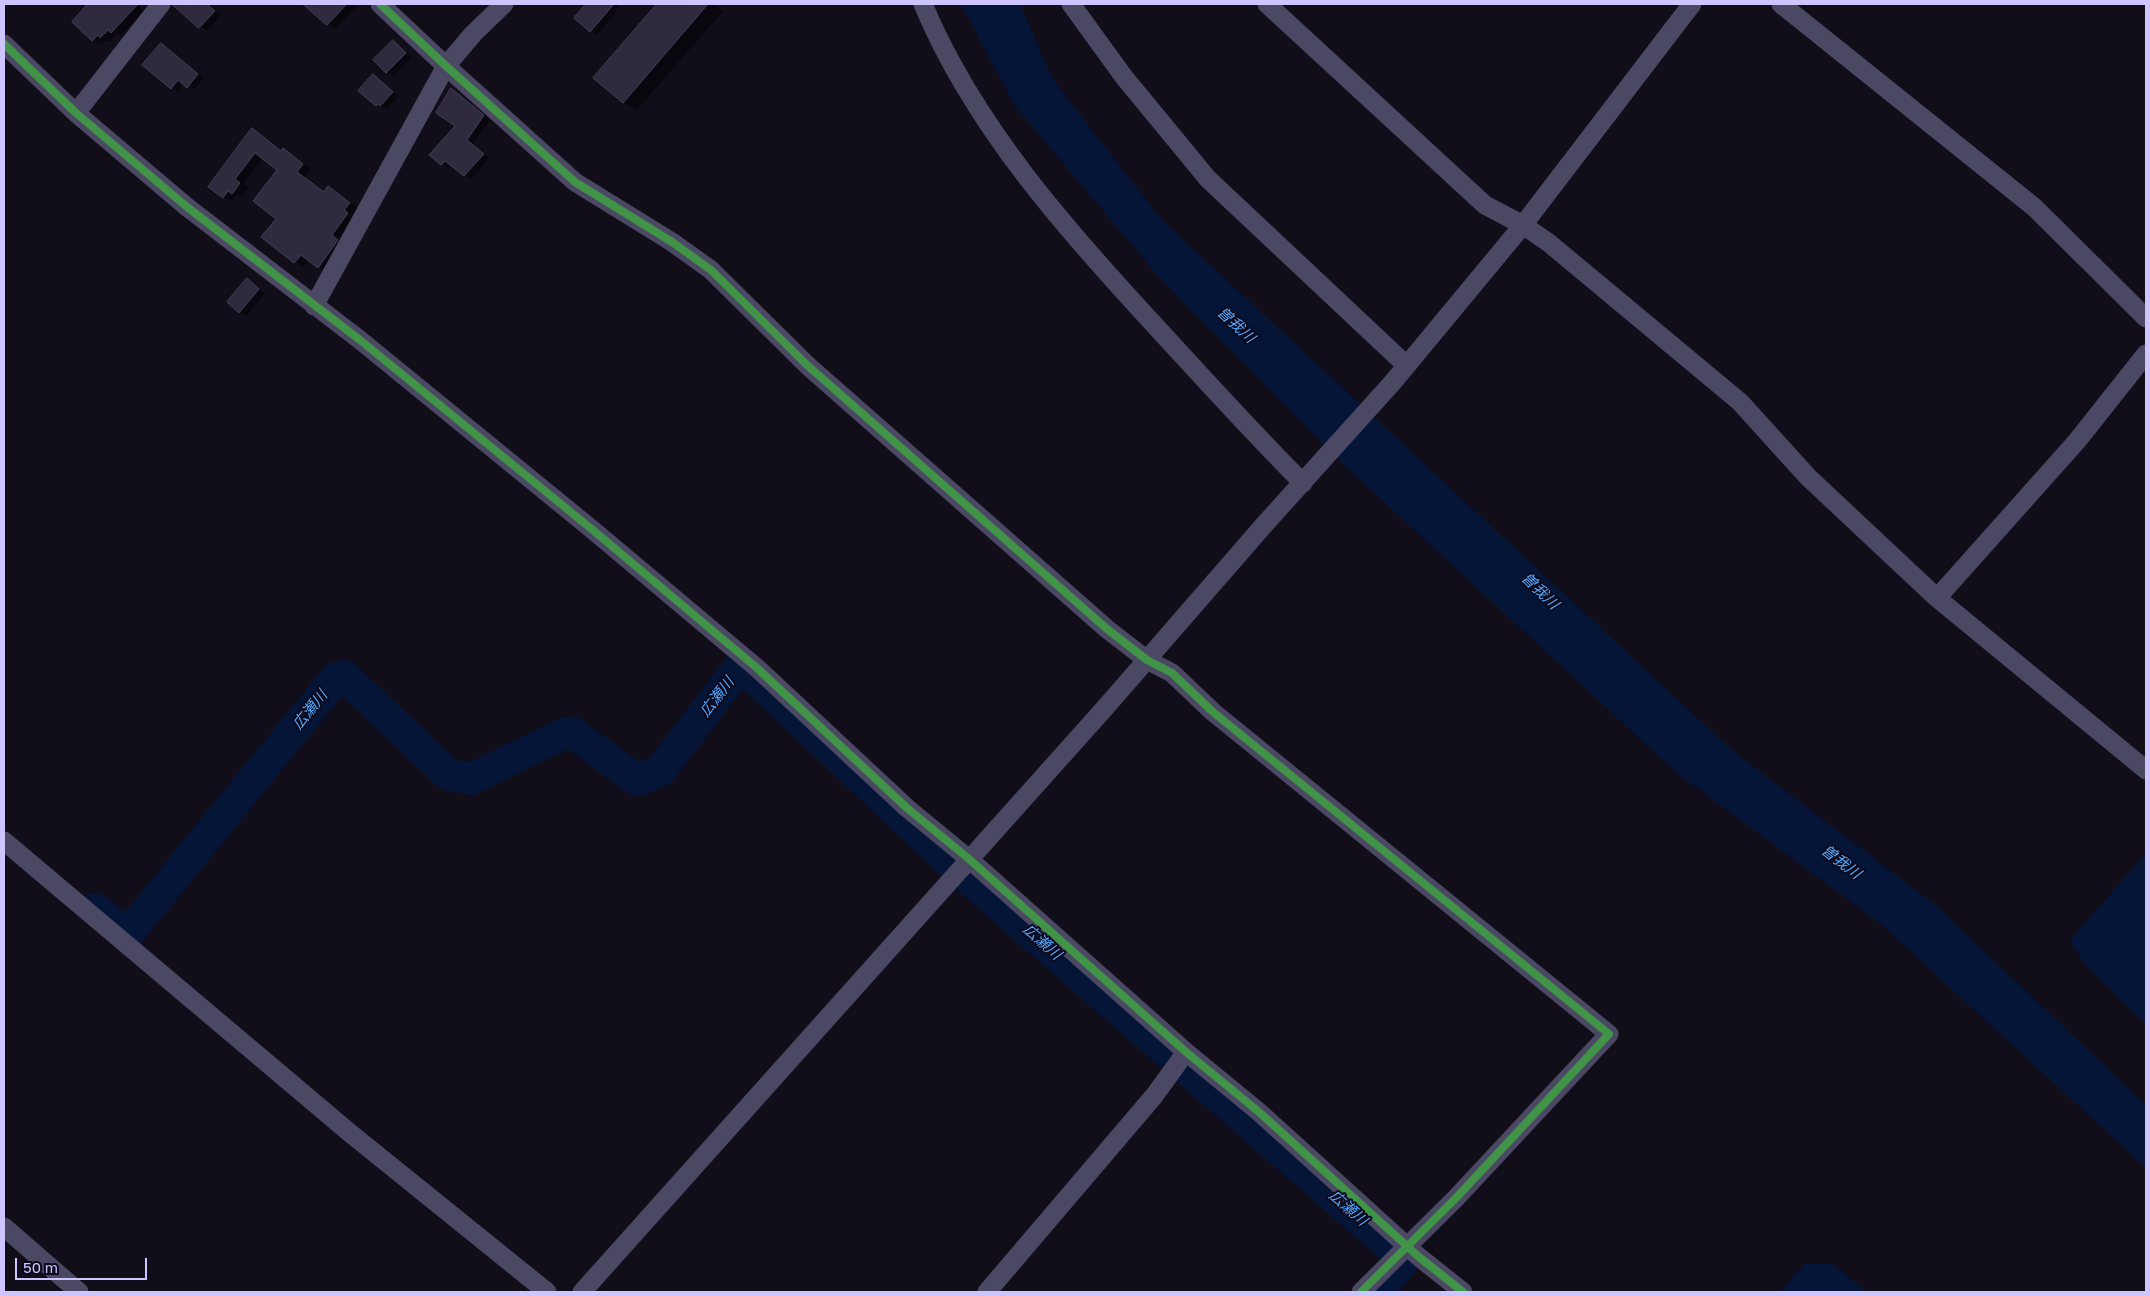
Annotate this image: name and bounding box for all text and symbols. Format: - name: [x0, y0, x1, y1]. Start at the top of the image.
- water label: 曽我川: [1213, 303, 1259, 347]
- water label: 曽我川: [1518, 569, 1562, 613]
- water label: 広瀬川: [696, 674, 738, 720]
- water label: 広瀬川: [289, 687, 331, 733]
- water label: 曽我川: [1818, 841, 1864, 883]
- water label: 広瀬川: [1019, 920, 1065, 964]
- water label: 広瀬川: [1325, 1186, 1371, 1230]
- scale bar: [18, 1248, 150, 1280]
- text: 50 m: [23, 1258, 58, 1276]

